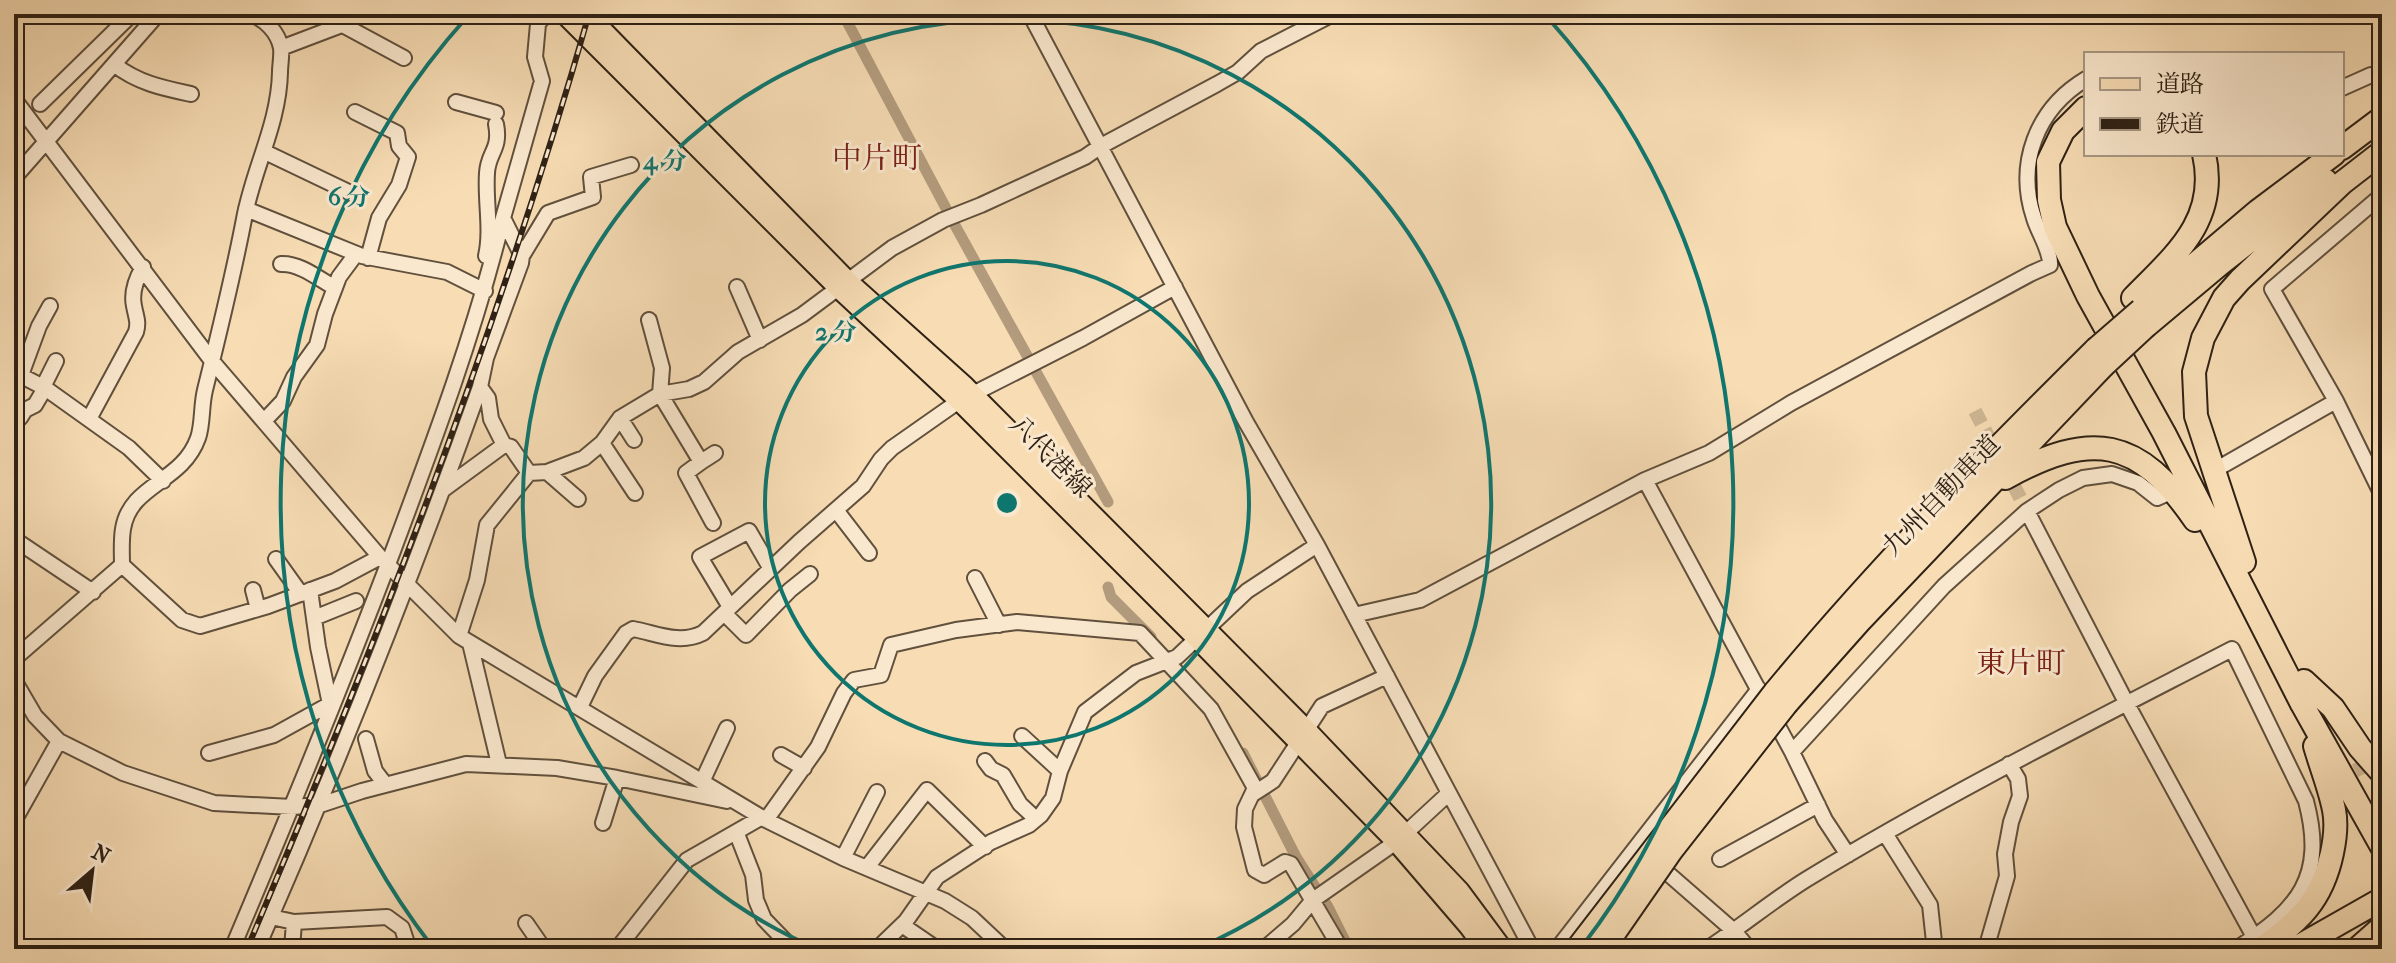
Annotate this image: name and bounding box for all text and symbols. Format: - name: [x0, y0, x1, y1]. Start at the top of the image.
- legend: [2084, 52, 2344, 156]
- text: 道路: [2156, 70, 2204, 98]
- text: 鉄道: [2156, 110, 2204, 138]
- district label: 中片町: [832, 141, 922, 176]
- text: 4 分: [642, 147, 687, 176]
- text: 6 分: [328, 183, 370, 211]
- text: 2 分: [815, 318, 857, 346]
- street label: 八代港線: [1003, 409, 1098, 504]
- street label: 九州自動車道: [1876, 428, 2007, 562]
- centre of rings: [993, 489, 1021, 517]
- district label: 東片町: [1976, 646, 2066, 681]
- north arrow: [52, 831, 132, 911]
- text: N: [87, 839, 115, 870]

